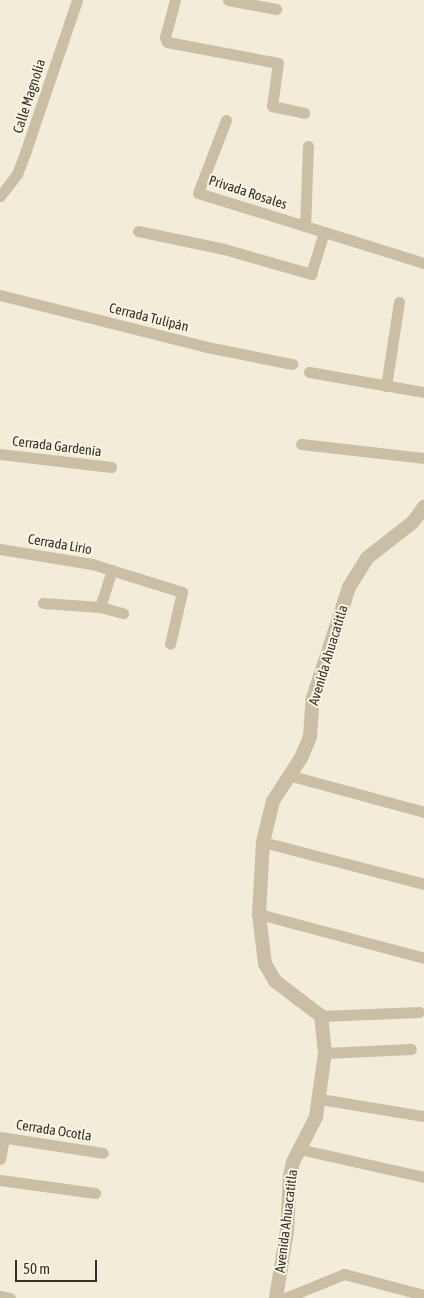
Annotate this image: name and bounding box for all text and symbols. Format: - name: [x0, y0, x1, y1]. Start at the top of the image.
- street label: Calle Magnolia: [9, 57, 49, 135]
- street label: Privada Rosales: [207, 171, 289, 213]
- street label: Cerrada Tulipán: [108, 299, 190, 335]
- street label: Cerrada Gardenia: [11, 432, 103, 460]
- street label: Cerrada Lirio: [27, 530, 93, 558]
- street label: Avenida Ahuacatitla: [305, 603, 351, 707]
- street label: Cerrada Ocotla: [15, 1116, 93, 1144]
- street label: Avenida Ahuacatitla: [271, 1168, 301, 1274]
- scale bar: [18, 1250, 100, 1282]
- text: 50 m: [23, 1260, 50, 1277]

